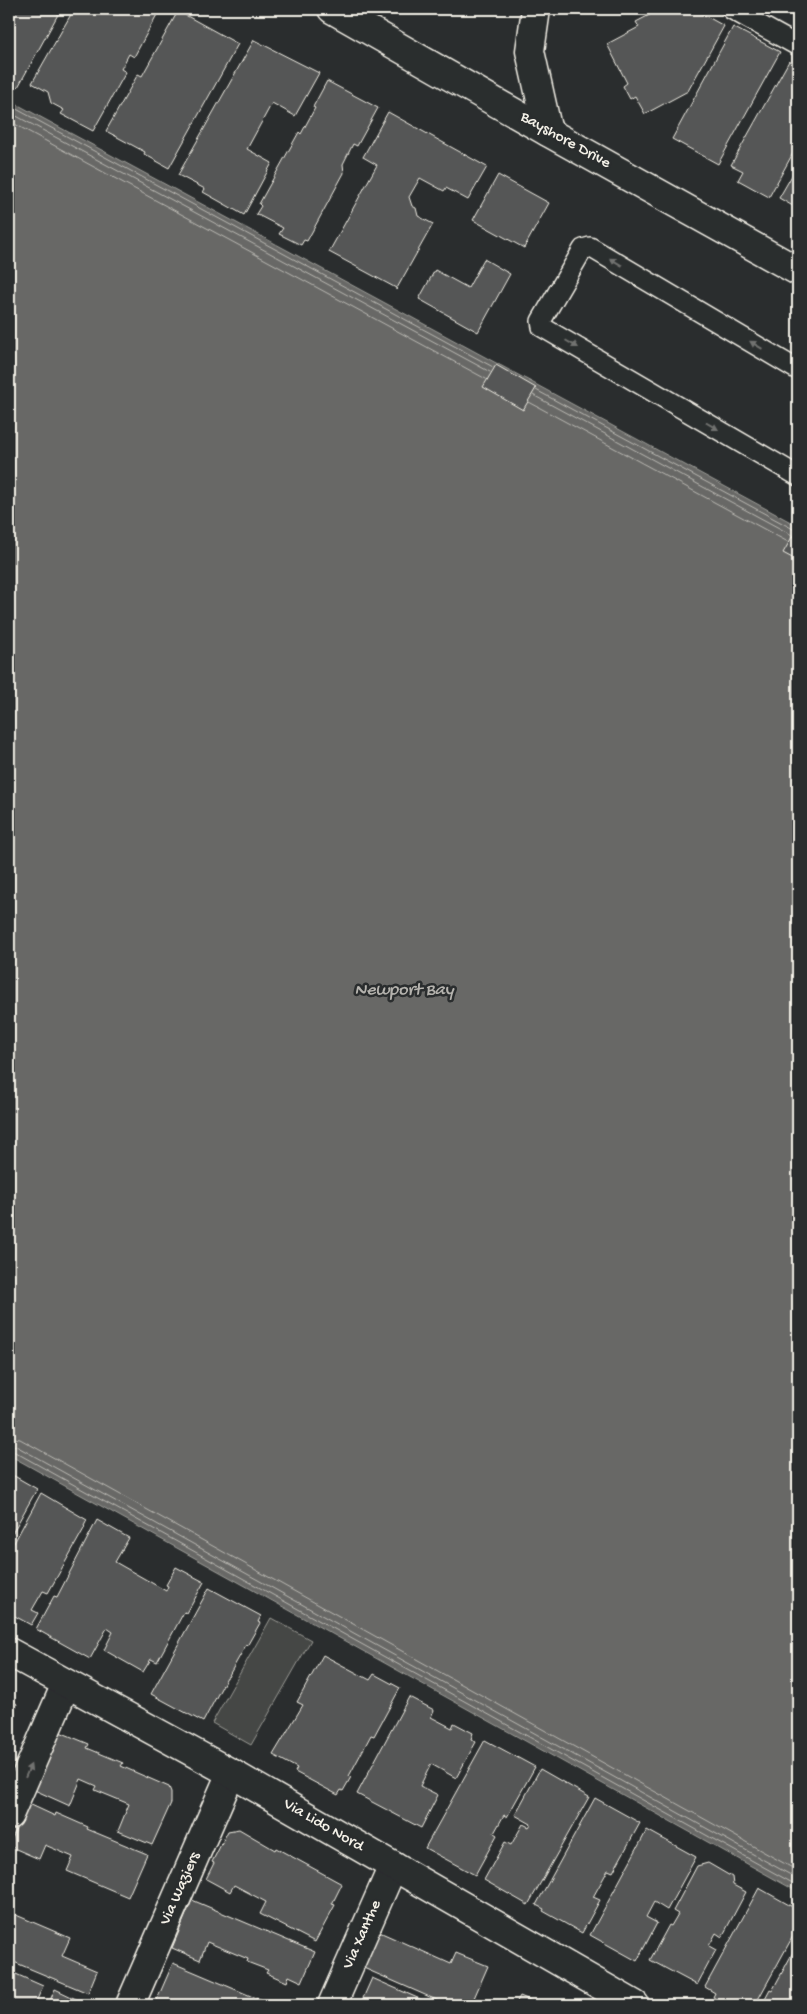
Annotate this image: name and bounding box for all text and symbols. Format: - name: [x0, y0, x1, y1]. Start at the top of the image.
- street label: Bayshore Drive: [516, 108, 614, 174]
- one-way arrow: [610, 258, 623, 267]
- one-way arrow: [565, 340, 578, 349]
- one-way arrow: [750, 340, 763, 349]
- one-way arrow: [705, 422, 719, 431]
- water label: Newport Bay: [354, 980, 455, 1001]
- one-way arrow: [25, 1764, 33, 1778]
- street label: Via Lido Nord: [279, 1795, 368, 1857]
- street label: Via Waziers: [156, 1849, 206, 1929]
- street label: Via Xanthe: [339, 1897, 387, 1973]

